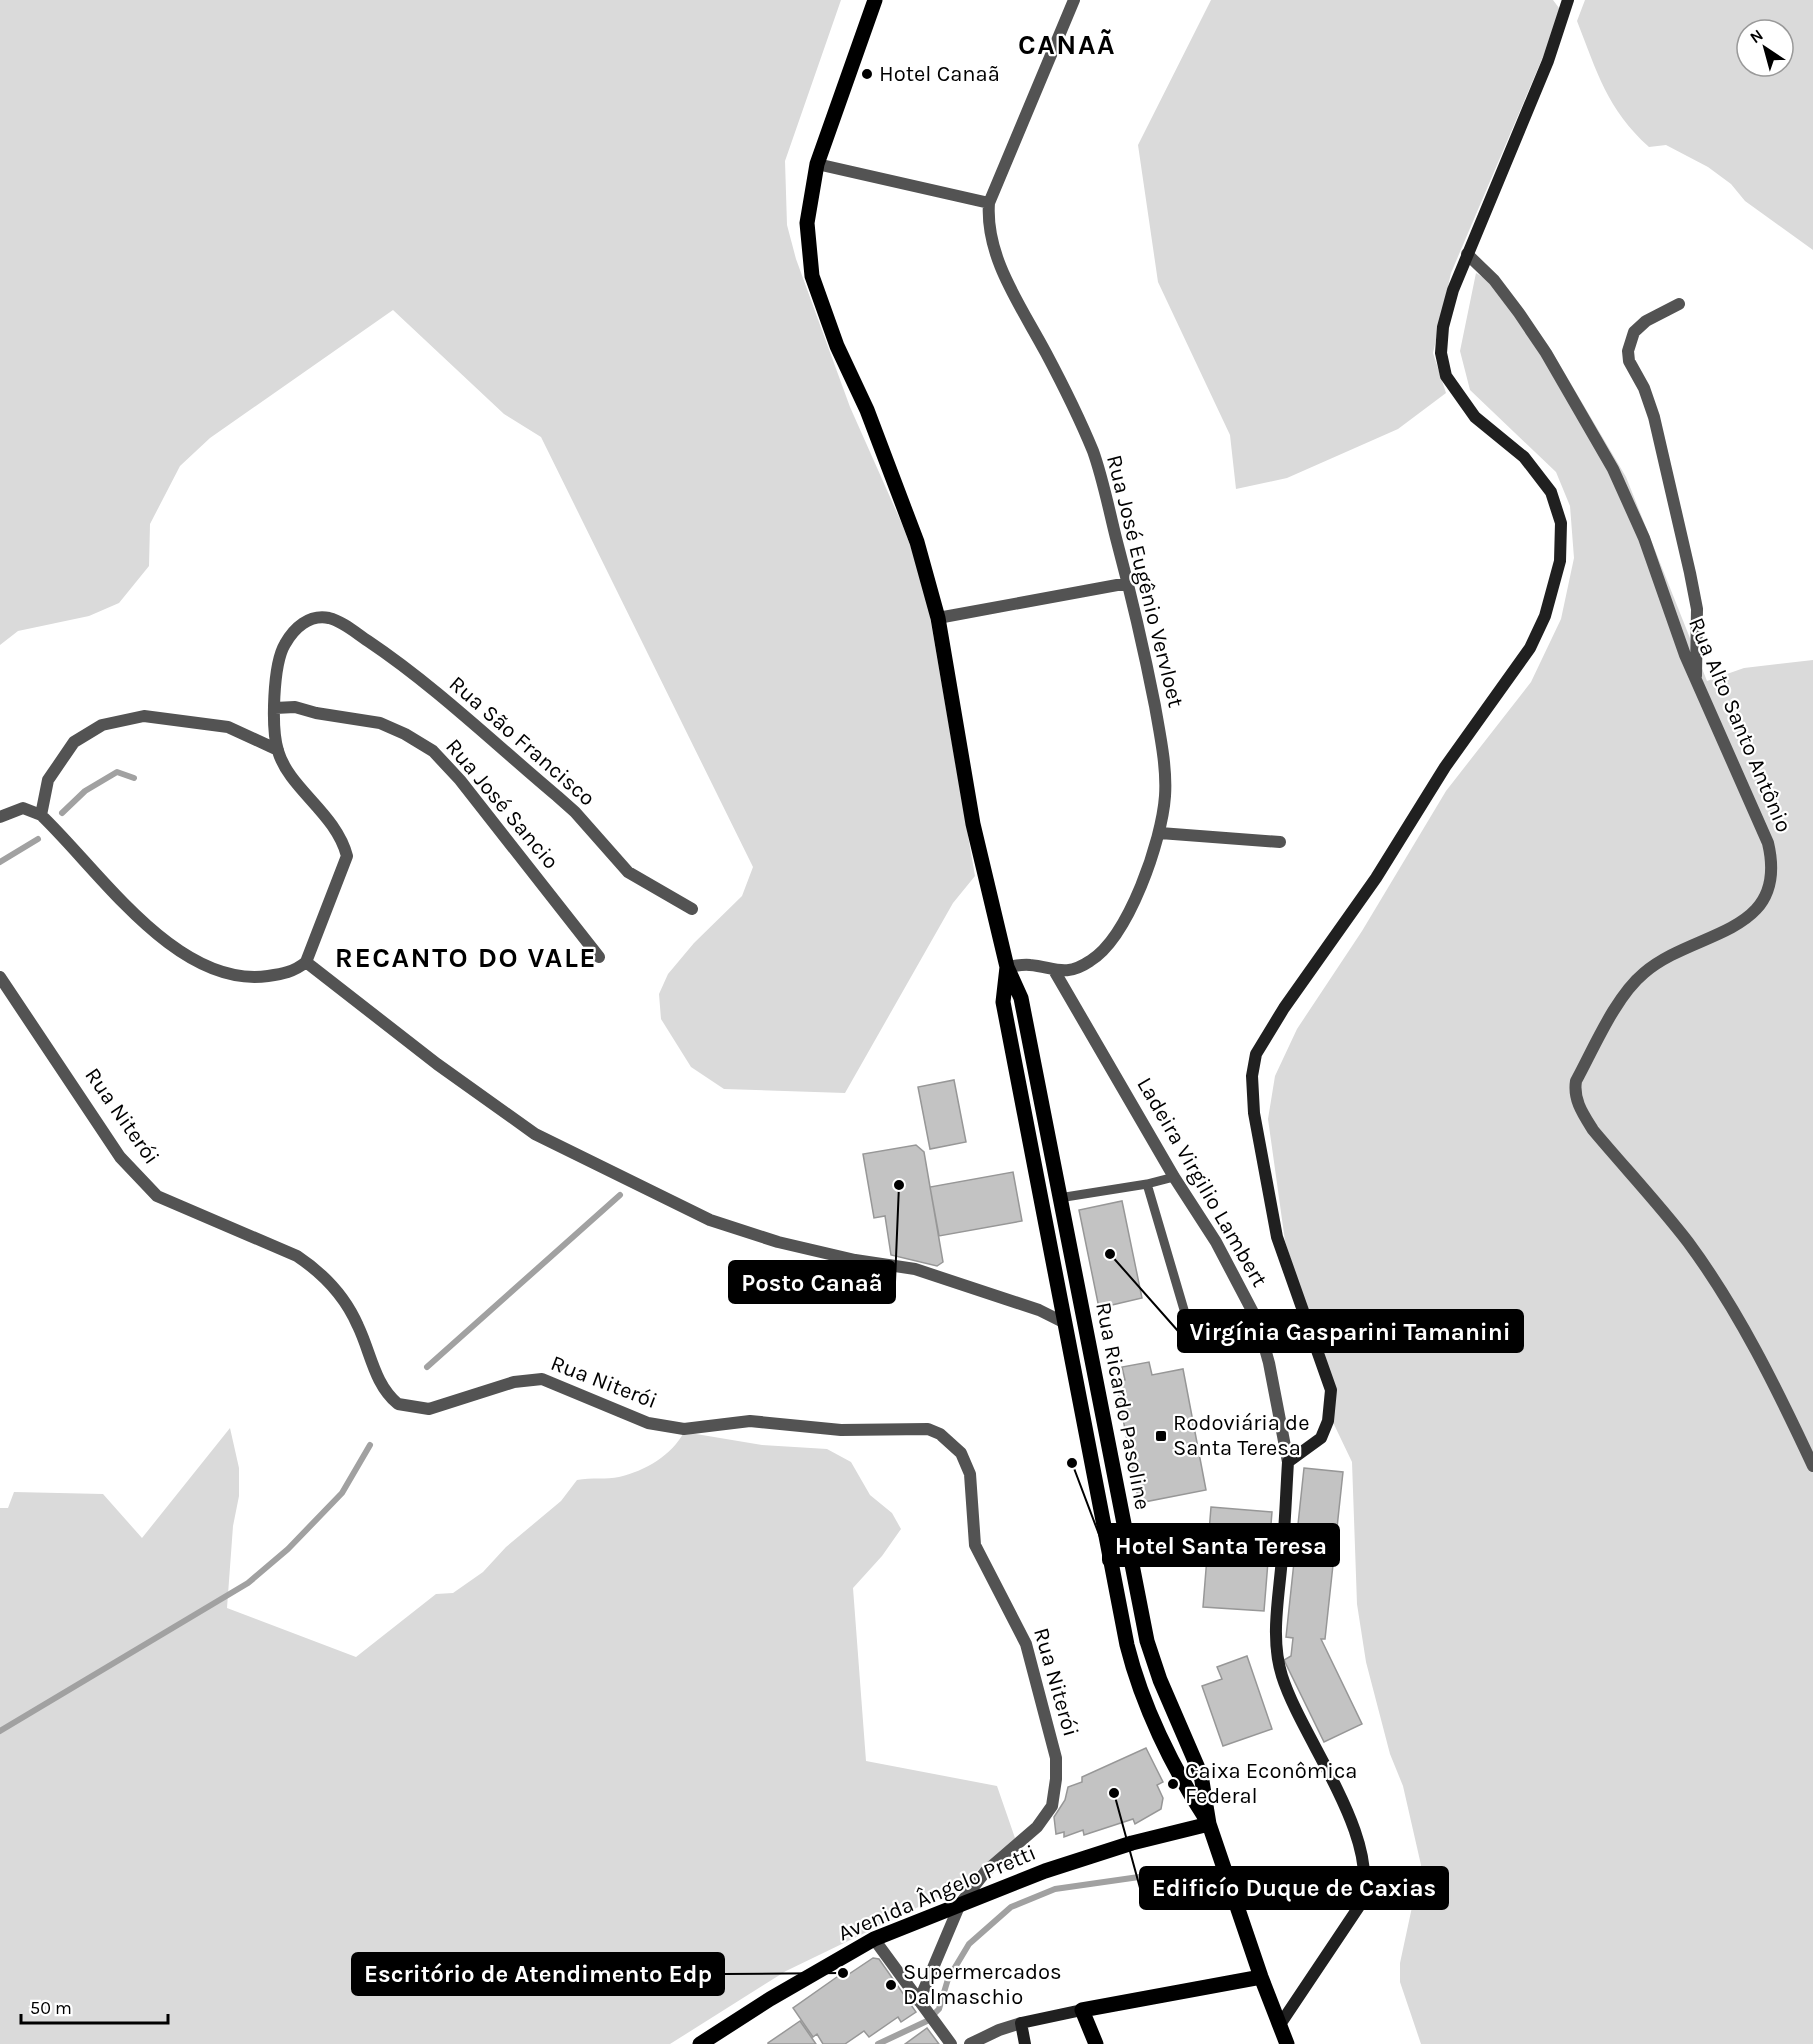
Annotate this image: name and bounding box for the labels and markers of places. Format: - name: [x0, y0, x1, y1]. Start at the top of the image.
- place label: Hotel Canaã: [879, 61, 1000, 87]
- marker: Hotel Canaã: [860, 67, 874, 81]
- callout: Posto Canaã: [729, 1261, 895, 1303]
- callout: Virgínia Gasparini Tamanini: [1178, 1310, 1523, 1352]
- place label: Rodoviária de Santa Teresa: [1173, 1410, 1309, 1461]
- marker: Rodoviária de Santa Teresa: [1154, 1429, 1168, 1443]
- callout: Hotel Santa Teresa: [1103, 1524, 1339, 1566]
- place label: Caixa Econômica Federal: [1185, 1758, 1357, 1809]
- marker: Caixa Econômica Federal: [1166, 1777, 1180, 1791]
- callout: Edificío Duque de Caxias: [1140, 1867, 1448, 1909]
- callout: Escritório de Atendimento Edp: [352, 1953, 724, 1995]
- place label: Supermercados Dalmaschio: [903, 1959, 1062, 2010]
- marker: Supermercados Dalmaschio: [884, 1978, 898, 1992]

